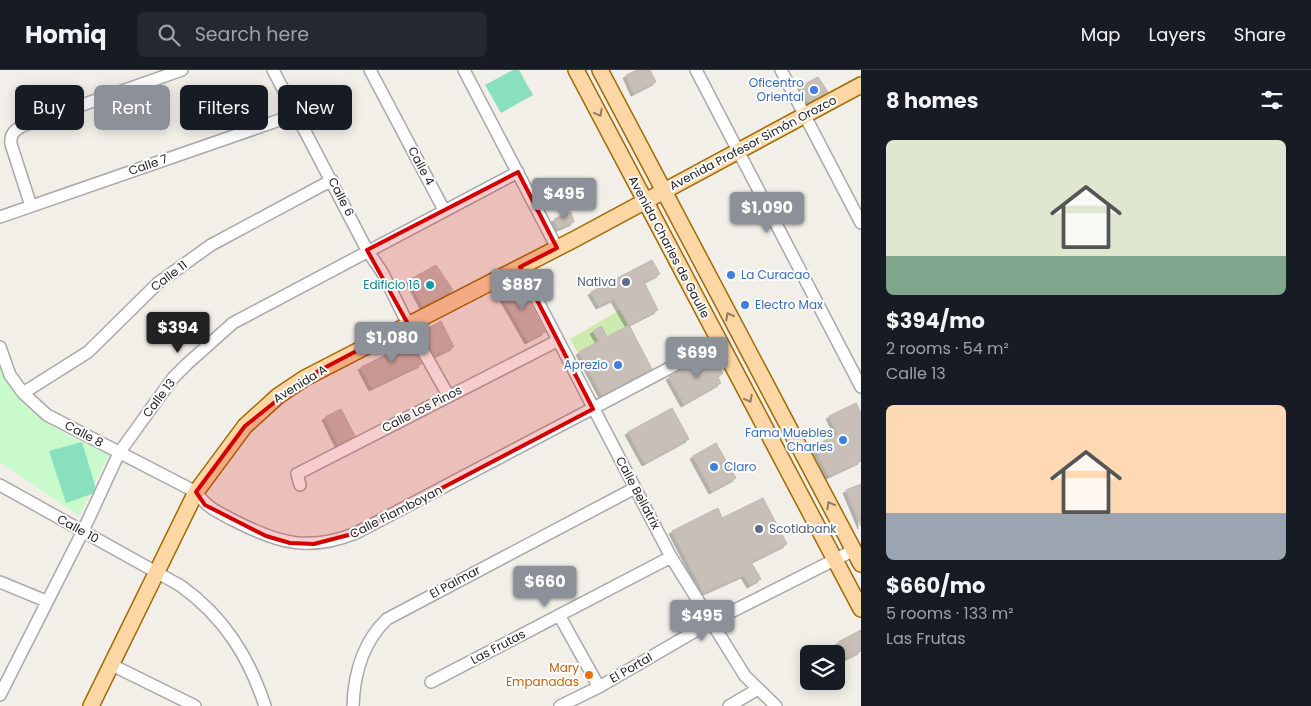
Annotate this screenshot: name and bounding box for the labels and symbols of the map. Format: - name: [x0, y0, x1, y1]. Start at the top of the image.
- place label: Oficentro Oriental: [749, 74, 804, 105]
- marker: Oficentro Oriental: [808, 84, 820, 96]
- street label: Avenida Profesor Simón Orozco: [666, 91, 840, 194]
- one-way arrow: [593, 108, 603, 117]
- street label: Calle 4: [404, 143, 439, 188]
- street label: Calle 7: [126, 150, 170, 179]
- street label: Avenida Charles de Gaulle: [625, 173, 714, 321]
- street label: Calle 6: [324, 174, 358, 219]
- pin: $495: [534, 178, 594, 220]
- pin: $1,090: [726, 191, 808, 234]
- street label: Calle 11: [147, 256, 190, 295]
- place label: La Curacao: [741, 266, 810, 283]
- pin: $887: [492, 268, 552, 311]
- marker: La Curacao: [725, 269, 737, 281]
- place label: Nativa: [577, 273, 616, 290]
- place label: Edificio 16: [363, 276, 420, 293]
- marker: Nativa: [620, 276, 632, 288]
- marker: Edificio 16: [424, 279, 436, 291]
- place label: Electro Max: [755, 296, 823, 313]
- marker: Electro Max: [739, 299, 751, 311]
- pin: $394: [148, 312, 208, 354]
- one-way arrow: [725, 312, 735, 321]
- pin: $1,080: [351, 322, 433, 364]
- pin: $699: [667, 336, 727, 379]
- place label: Aprezio: [564, 356, 608, 373]
- marker: Aprezio: [612, 359, 624, 371]
- street label: Avenida A: [270, 360, 330, 407]
- street label: Calle 13: [138, 375, 179, 421]
- street label: Calle Los Pinos: [379, 381, 465, 436]
- one-way arrow: [743, 394, 753, 403]
- street label: Calle 8: [62, 416, 107, 451]
- place label: Fama Muebles Charles: [745, 424, 833, 455]
- marker: Fama Muebles Charles: [837, 434, 849, 446]
- street label: Calle Bellatrix: [612, 453, 665, 532]
- place label: Claro: [724, 458, 757, 475]
- marker: Claro: [708, 461, 720, 473]
- street label: Calle Flamboyan: [347, 481, 445, 542]
- one-way arrow: [826, 502, 836, 511]
- street label: Calle 10: [54, 510, 102, 547]
- place label: Scotiabank: [769, 520, 837, 537]
- marker: Scotiabank: [753, 523, 765, 535]
- street label: El Palmar: [426, 561, 484, 602]
- pin: $660: [515, 566, 575, 608]
- pin: $495: [672, 600, 732, 642]
- street label: Las Frutas: [467, 625, 528, 668]
- street label: El Portal: [606, 648, 655, 687]
- place label: Mary Empanadas: [506, 659, 579, 690]
- marker: Mary Empanadas: [583, 669, 595, 681]

